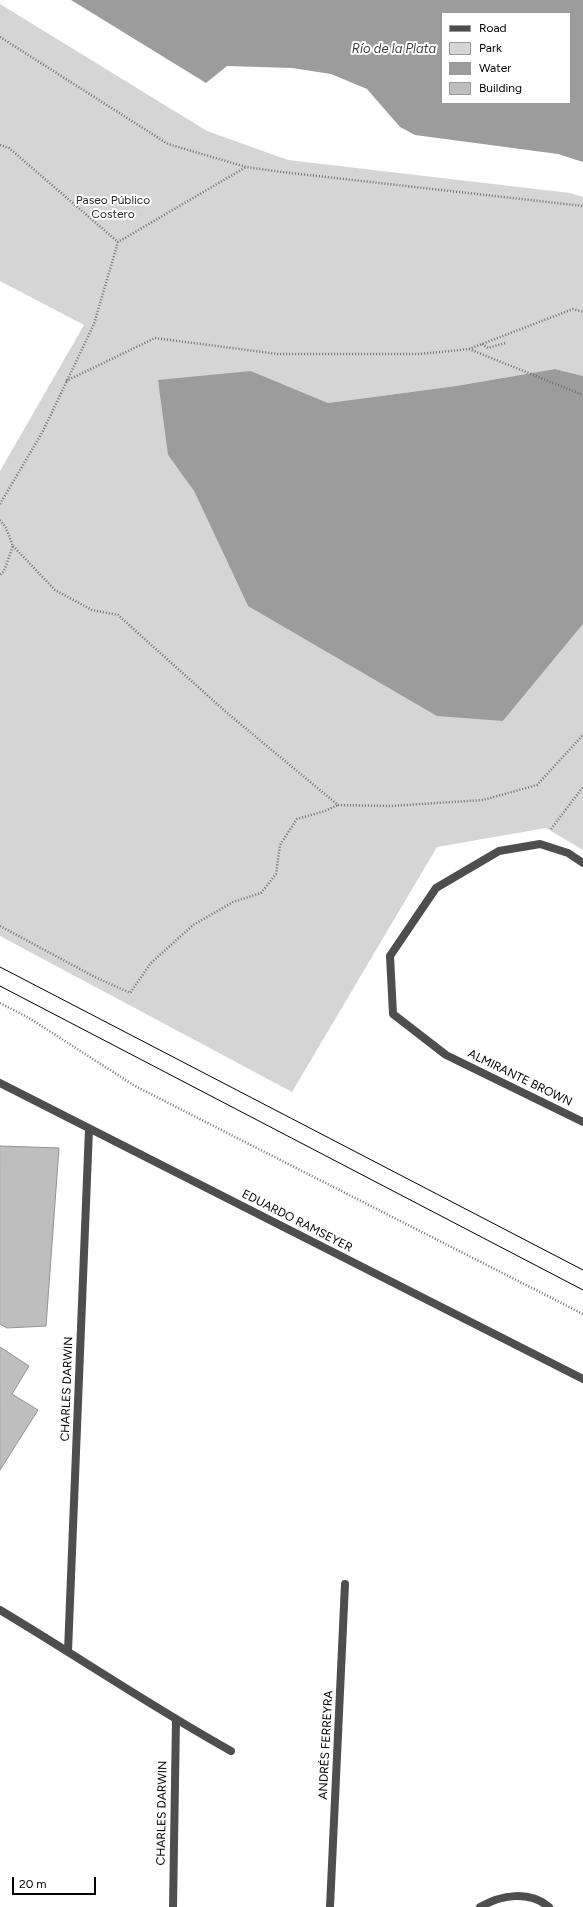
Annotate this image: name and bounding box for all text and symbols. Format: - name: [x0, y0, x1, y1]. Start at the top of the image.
- legend: [441, 12, 571, 104]
- text: Road: [479, 21, 507, 35]
- water label: Río de la Plata: [352, 41, 436, 57]
- text: Park: [479, 41, 502, 55]
- text: Water: [479, 61, 511, 75]
- text: Building: [479, 81, 522, 95]
- park label: Paseo Público Costero: [76, 193, 150, 221]
- street label: ALMIRANTE BROWN: [465, 1046, 575, 1110]
- street label: EDUARDO RAMSEYER: [239, 1187, 355, 1255]
- street label: CHARLES DARWIN: [58, 1336, 76, 1442]
- street label: ANDRÉS FERREYRA: [316, 1690, 336, 1800]
- street label: CHARLES DARWIN: [154, 1760, 170, 1866]
- scale bar: [14, 1869, 98, 1895]
- text: 20 m: [19, 1877, 47, 1891]

